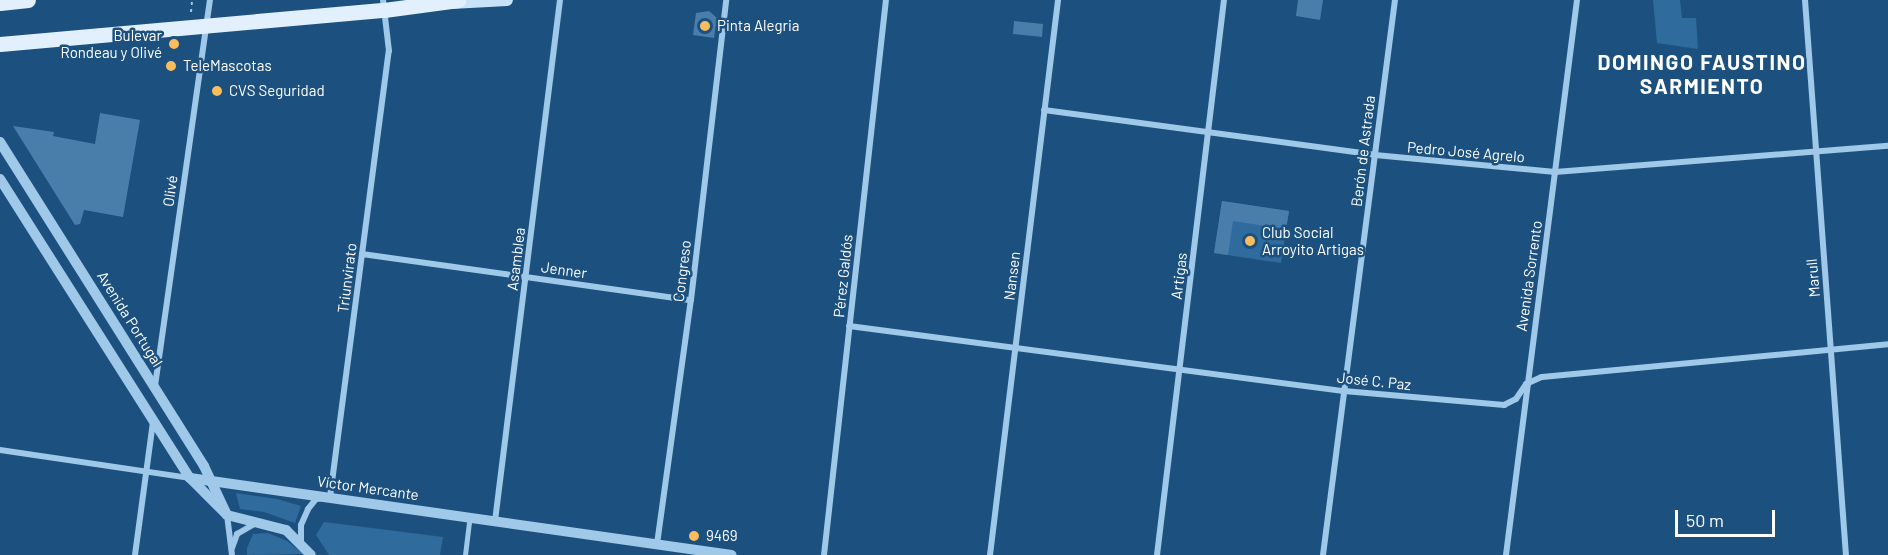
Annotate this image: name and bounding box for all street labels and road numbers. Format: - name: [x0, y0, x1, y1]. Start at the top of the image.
- street label: Berón de Astrada: [1347, 94, 1379, 208]
- street label: Pedro José Agrelo: [1406, 138, 1526, 166]
- street label: Olivé: [159, 174, 181, 208]
- street label: Avenida Sorrento: [1512, 219, 1546, 333]
- street label: Asamblea: [503, 226, 529, 292]
- street label: Pérez Galdós: [830, 234, 856, 318]
- street label: Congreso: [669, 239, 695, 303]
- street label: Triunvirato: [334, 242, 360, 314]
- street label: Nansen: [1000, 250, 1024, 302]
- street label: Artigas: [1167, 252, 1191, 300]
- street label: Jenner: [540, 258, 588, 282]
- street label: Marull: [1802, 258, 1824, 298]
- street label: Avenida Portugal: [93, 268, 167, 370]
- street label: José C. Paz: [1336, 368, 1412, 394]
- street label: Víctor Mercante: [316, 472, 420, 504]

